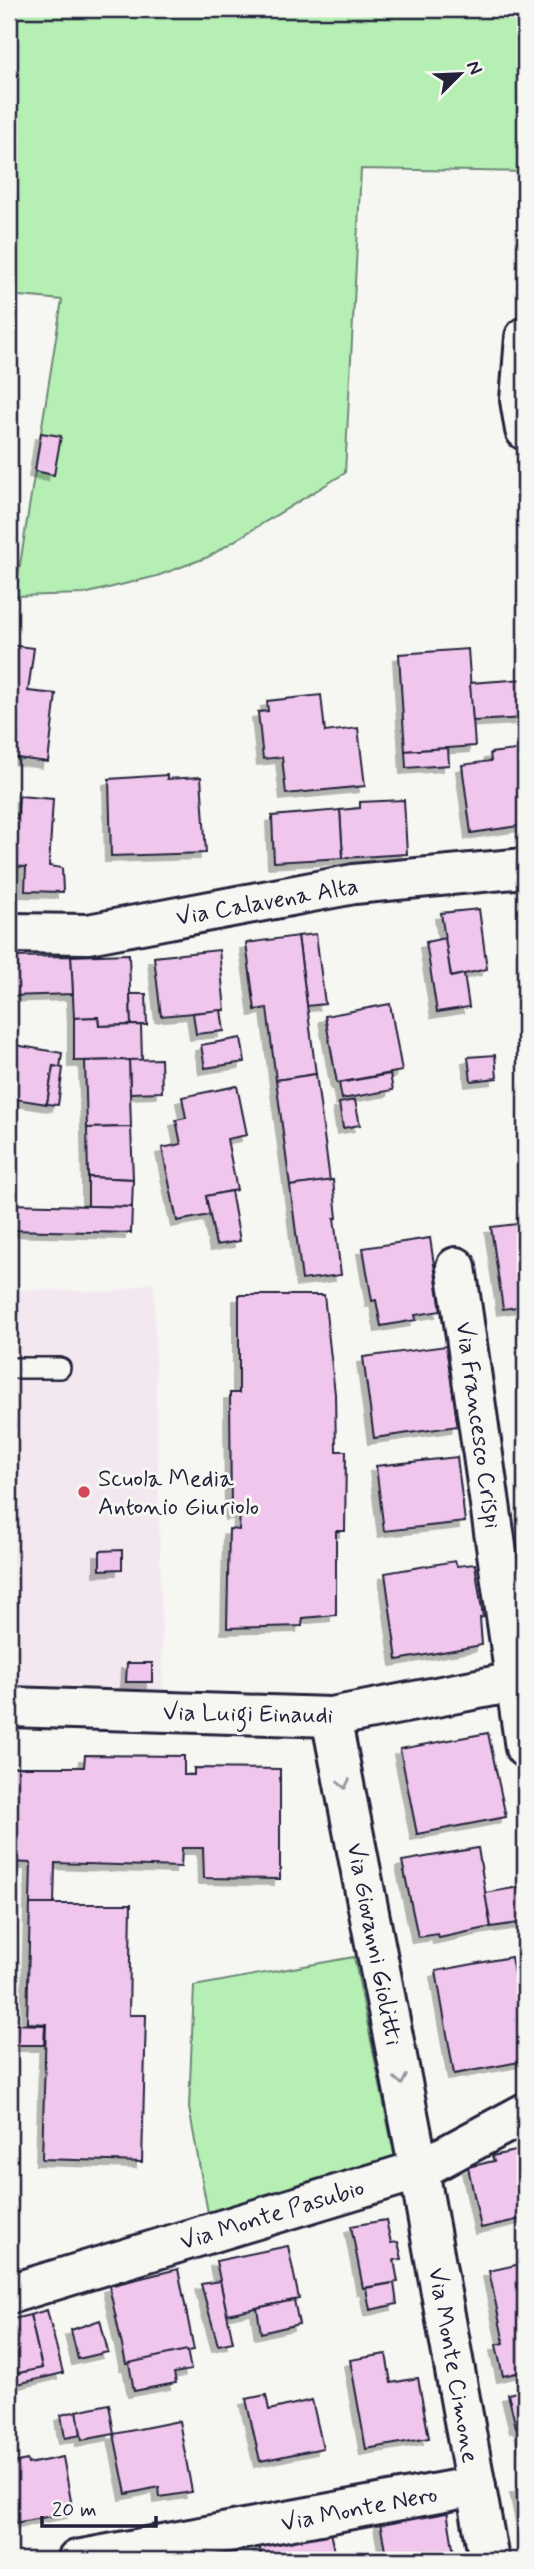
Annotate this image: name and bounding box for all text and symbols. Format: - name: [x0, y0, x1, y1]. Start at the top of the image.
- north arrow: [426, 38, 496, 108]
- text: N: [460, 57, 488, 79]
- street label: Via Calavena Alta: [174, 871, 361, 934]
- street label: Via Francesco Crispi: [448, 1320, 507, 1531]
- place label: Scuola Media Antonio Giuriolo: [98, 1464, 259, 1523]
- marker: Scuola Media Antonio Giuriolo: [76, 1484, 92, 1500]
- street label: Via Luigi Einaudi: [162, 1698, 333, 1734]
- one-way arrow: [335, 1778, 350, 1790]
- street label: Via Giovanni Giolitti: [339, 1840, 408, 2048]
- one-way arrow: [393, 2074, 408, 2086]
- street label: Via Monte Pasubio: [177, 2173, 368, 2258]
- street label: Via Monte Cimone: [420, 2265, 485, 2466]
- street label: Via Monte Nero: [279, 2479, 440, 2540]
- scale bar: [42, 2485, 156, 2529]
- text: 20 m: [52, 2496, 97, 2524]

